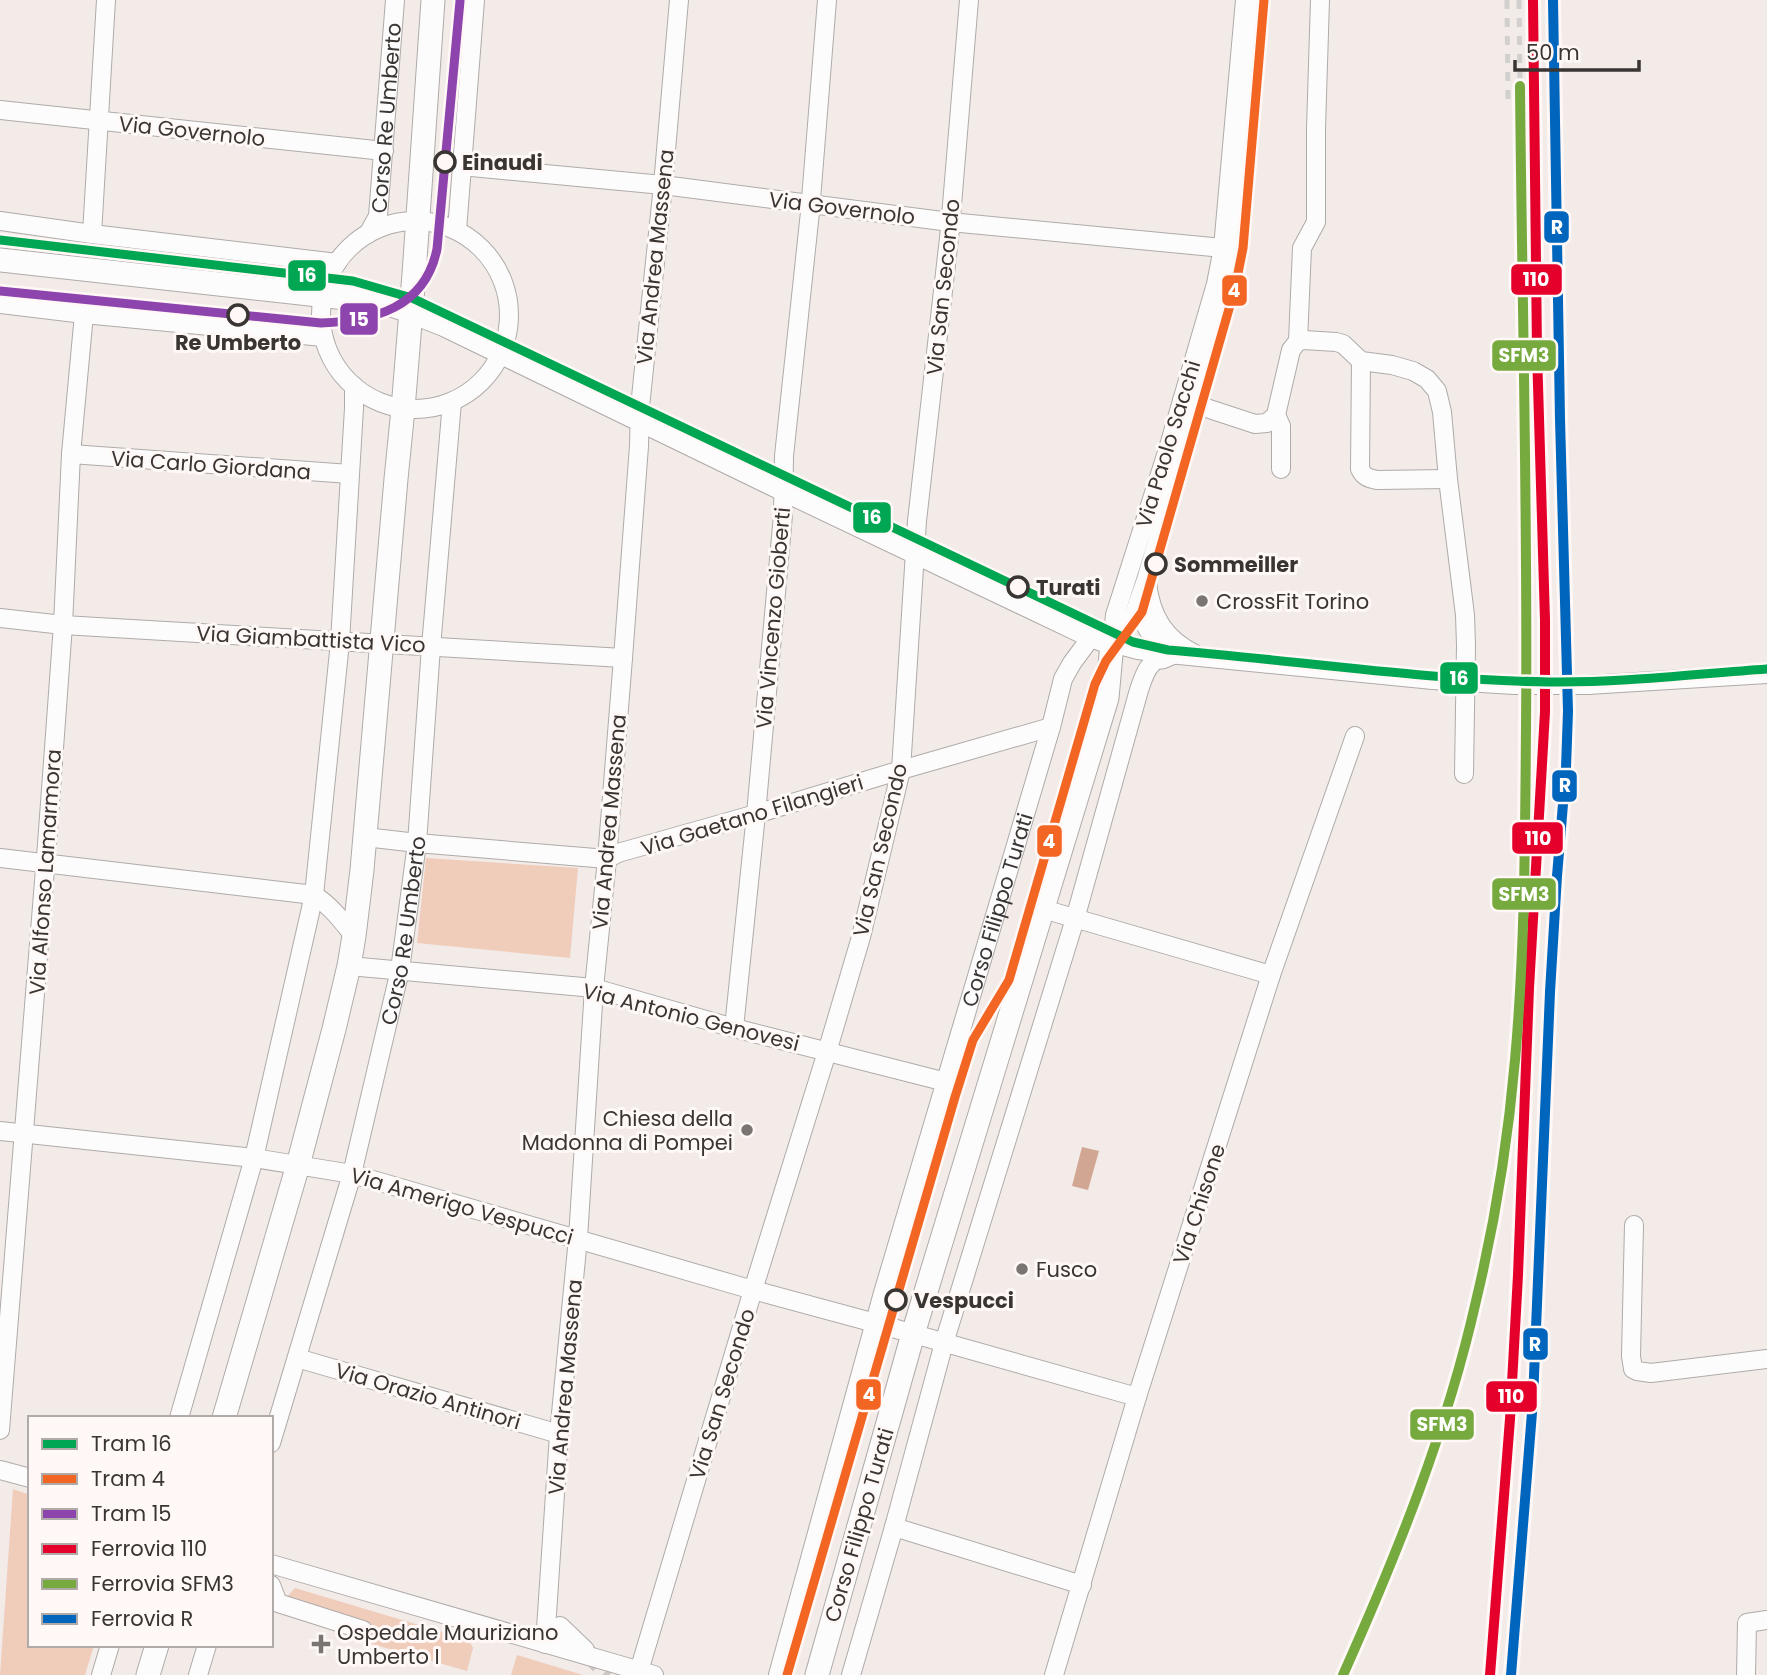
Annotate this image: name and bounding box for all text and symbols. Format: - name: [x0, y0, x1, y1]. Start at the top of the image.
- street label: Corso Re Umberto: [364, 22, 408, 214]
- scale bar: [1515, 28, 1639, 72]
- text: 50 m: [1526, 38, 1580, 67]
- street label: Via Governolo: [117, 109, 267, 153]
- place label: Einaudi: [462, 148, 543, 177]
- street label: Via Andrea Massena: [629, 148, 681, 366]
- marker: Einaudi: [434, 151, 456, 173]
- street label: Via Governolo: [767, 185, 917, 231]
- street label: Via San Secondo: [919, 197, 967, 377]
- line badge: R: [1543, 210, 1570, 244]
- text: R: [1551, 214, 1563, 241]
- line badge: 16: [287, 259, 327, 292]
- text: 16: [297, 262, 317, 289]
- line badge: 110: [1510, 263, 1563, 296]
- text: 110: [1523, 266, 1549, 293]
- line badge: 4: [1221, 274, 1248, 307]
- text: 4: [1228, 277, 1241, 304]
- line badge: 15: [339, 302, 379, 336]
- marker: Re Umberto: [227, 304, 249, 326]
- text: 15: [349, 306, 369, 333]
- place label: Re Umberto: [175, 328, 301, 357]
- line badge: SFM3: [1491, 339, 1557, 372]
- text: SFM3: [1498, 342, 1550, 369]
- street label: Via Paolo Sacchi: [1129, 357, 1207, 531]
- street label: Via Carlo Giordana: [110, 444, 312, 486]
- line badge: 16: [852, 501, 892, 534]
- text: 16: [862, 504, 882, 531]
- street label: Via Vincenzo Gioberti: [749, 506, 797, 730]
- place label: Sommeiller: [1174, 550, 1298, 579]
- marker: Sommeiller: [1145, 553, 1167, 575]
- place label: Turati: [1036, 573, 1101, 602]
- marker: Turati: [1007, 576, 1029, 598]
- place label: CrossFit Torino: [1216, 587, 1369, 616]
- marker: CrossFit Torino: [1194, 593, 1210, 609]
- street label: Via Giambattista Vico: [196, 619, 426, 659]
- line badge: 16: [1439, 661, 1479, 695]
- text: 16: [1449, 665, 1469, 692]
- street label: Via Andrea Massena: [585, 713, 633, 931]
- street label: Via Alfonso Lamarmora: [22, 748, 68, 996]
- street label: Via San Secondo: [846, 760, 914, 940]
- street label: Via Gaetano Filangieri: [637, 767, 867, 863]
- line badge: R: [1551, 769, 1578, 803]
- text: R: [1559, 772, 1571, 799]
- street label: Corso Filippo Turati: [954, 809, 1039, 1010]
- line badge: 110: [1511, 821, 1564, 855]
- line badge: 4: [1036, 824, 1063, 858]
- text: 110: [1525, 825, 1551, 852]
- text: 4: [1043, 828, 1056, 855]
- street label: Corso Re Umberto: [373, 835, 432, 1028]
- line badge: SFM3: [1491, 877, 1557, 911]
- text: SFM3: [1498, 881, 1550, 908]
- street label: Via Antonio Genovesi: [579, 976, 803, 1058]
- place label: Chiesa della Madonna di Pompei: [522, 1104, 733, 1157]
- marker: Chiesa della Madonna di Pompei: [739, 1122, 755, 1138]
- street label: Via Chisone: [1166, 1140, 1232, 1268]
- street label: Via Amerigo Vespucci: [347, 1160, 577, 1252]
- place label: Fusco: [1036, 1255, 1097, 1284]
- marker: Fusco: [1014, 1261, 1030, 1277]
- street label: Via Andrea Massena: [541, 1278, 589, 1496]
- place label: Vespucci: [914, 1286, 1014, 1315]
- marker: Vespucci: [885, 1289, 907, 1311]
- street label: Via San Secondo: [682, 1305, 762, 1483]
- line badge: R: [1522, 1327, 1549, 1361]
- text: R: [1529, 1331, 1541, 1358]
- street label: Via Orazio Antinori: [332, 1356, 524, 1436]
- line badge: 4: [855, 1378, 882, 1411]
- line badge: 110: [1485, 1380, 1538, 1413]
- text: 4: [863, 1381, 876, 1408]
- text: 110: [1498, 1383, 1524, 1410]
- line badge: SFM3: [1409, 1408, 1475, 1441]
- text: SFM3: [1416, 1411, 1468, 1438]
- legend: [28, 1416, 273, 1647]
- street label: Corso Filippo Turati: [817, 1425, 901, 1625]
- text: Tram 16: [91, 1429, 172, 1458]
- text: Tram 4: [91, 1464, 165, 1493]
- text: Tram 15: [91, 1499, 172, 1528]
- text: Ferrovia 110: [91, 1534, 207, 1563]
- text: Ferrovia SFM3: [91, 1569, 234, 1598]
- text: Ferrovia R: [91, 1604, 193, 1633]
- place label: Ospedale Mauriziano Umberto I: [337, 1618, 558, 1671]
- marker: Ospedale Mauriziano Umberto I: [311, 1634, 331, 1654]

